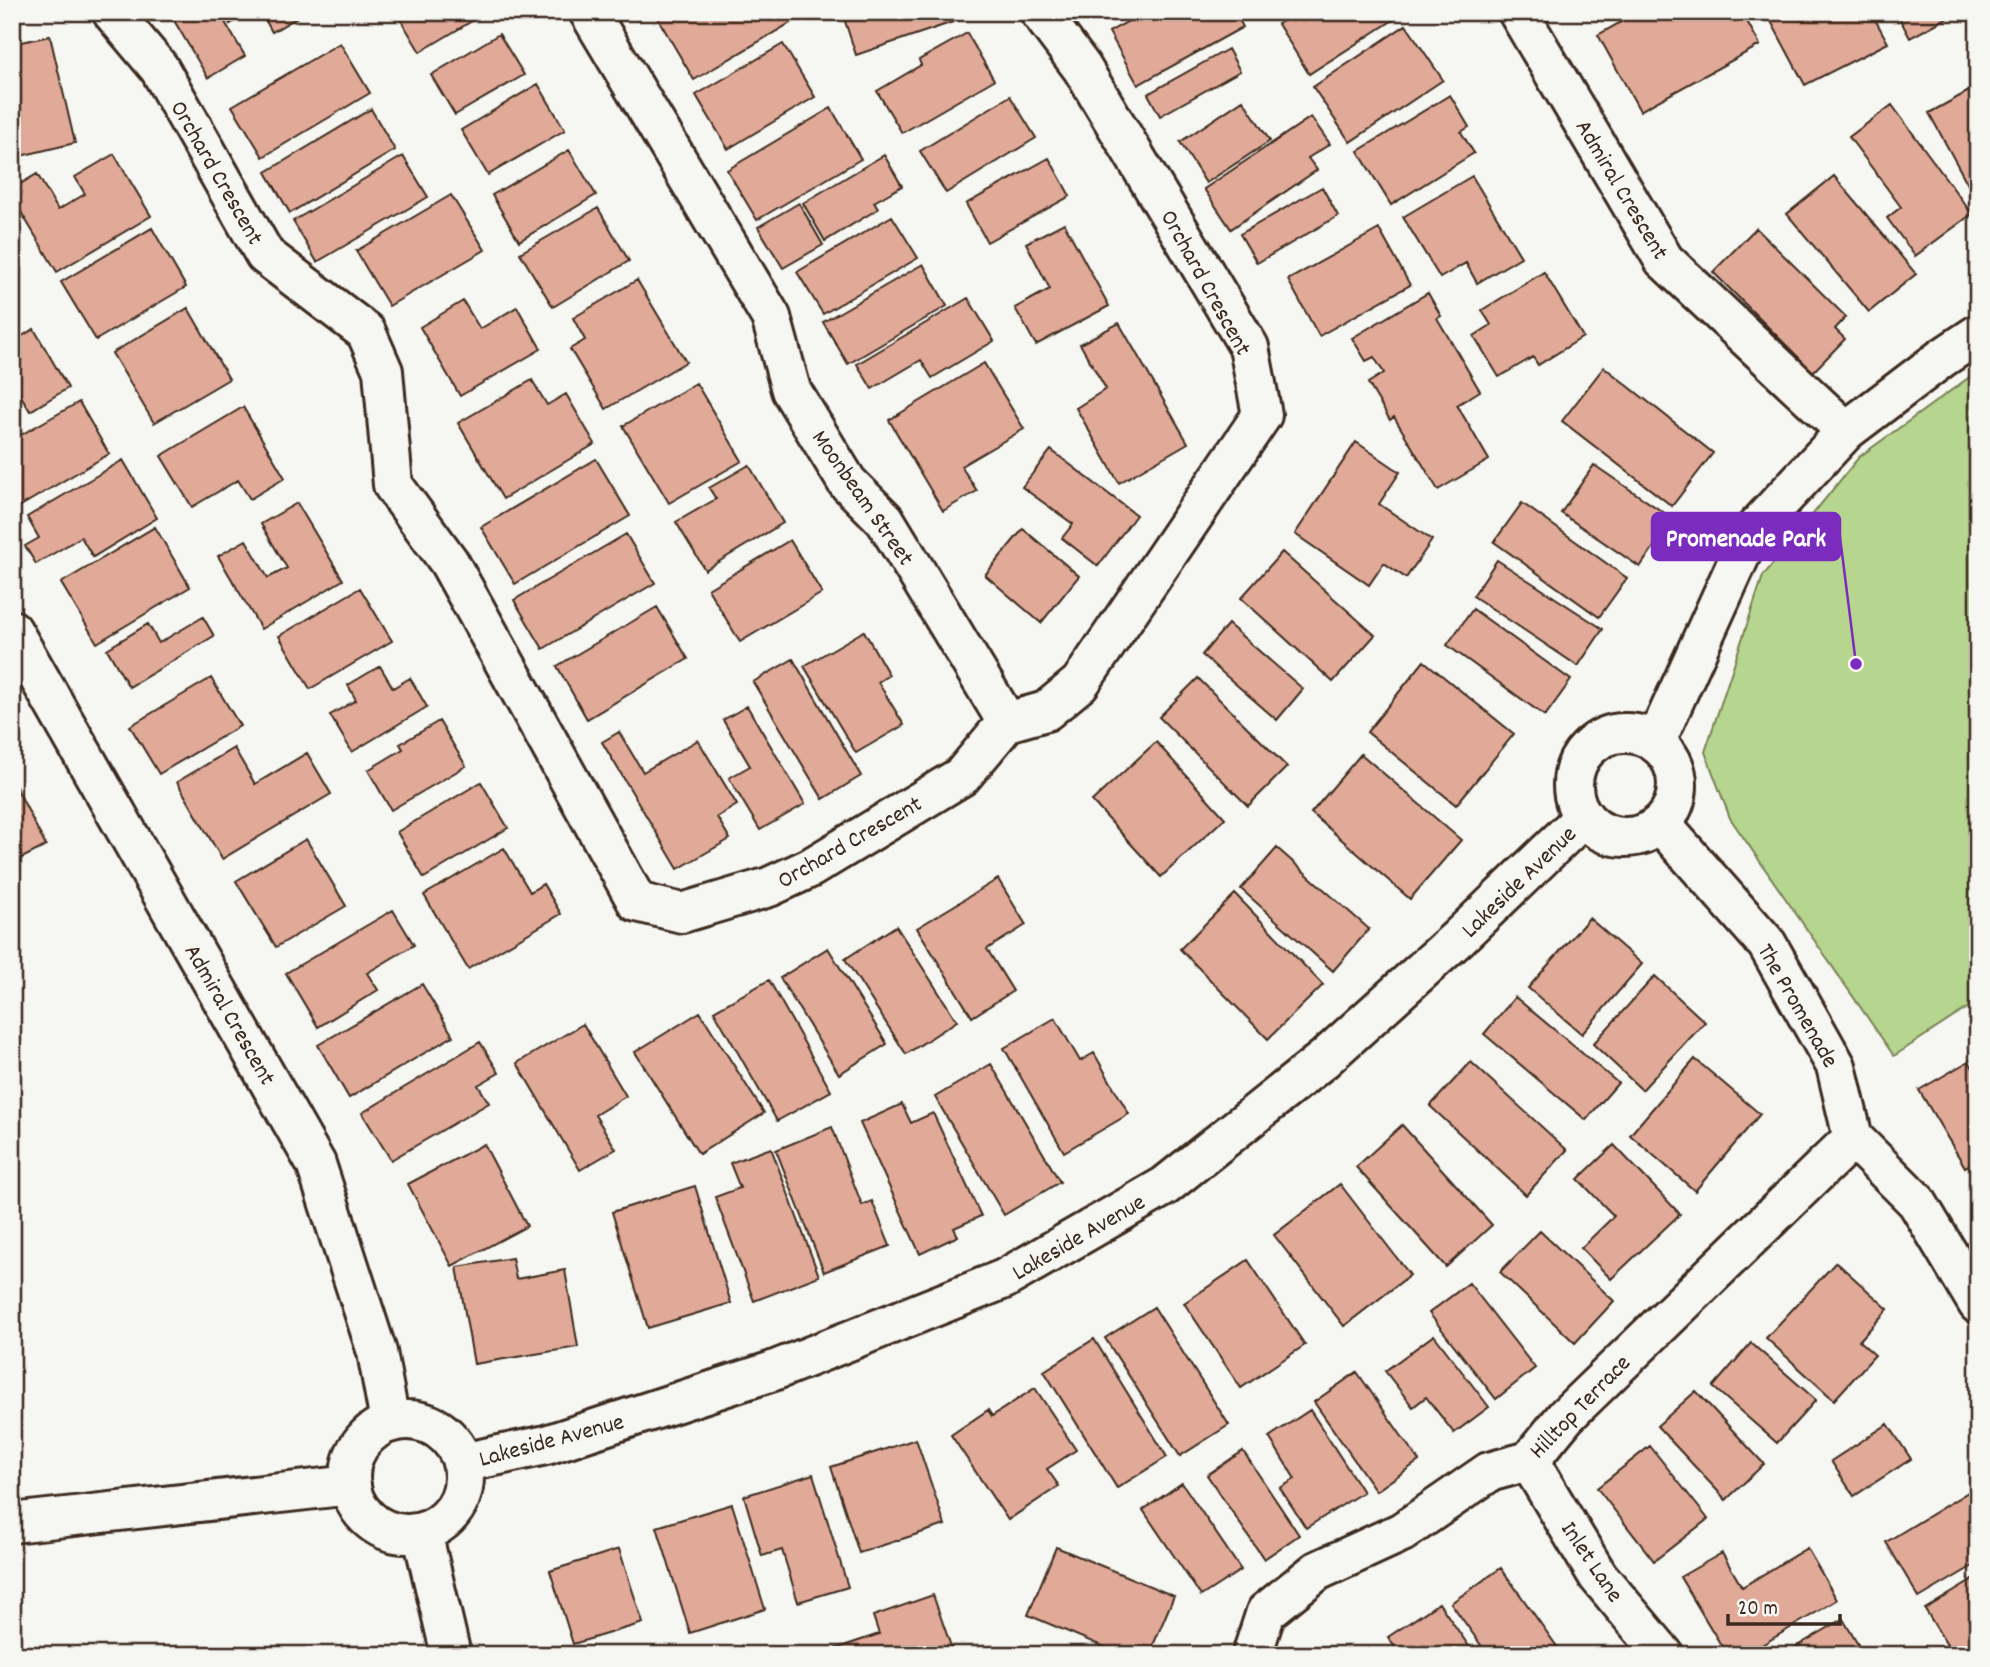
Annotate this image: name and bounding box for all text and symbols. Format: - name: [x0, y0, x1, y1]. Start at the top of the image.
- street label: Orchard Crescent: [160, 95, 271, 252]
- street label: Admiral Crescent: [1565, 114, 1676, 267]
- street label: Orchard Crescent: [1150, 204, 1259, 363]
- street label: Moonbeam Street: [802, 424, 921, 574]
- callout: Promenade Park: [1652, 513, 1840, 560]
- text: Promenade Park: [1666, 522, 1827, 559]
- street label: Orchard Crescent: [772, 788, 929, 899]
- street label: Lakeside Avenue: [1455, 819, 1585, 947]
- street label: The Promenade: [1747, 938, 1846, 1075]
- street label: Admiral Crescent: [174, 939, 283, 1093]
- street label: Lakeside Avenue: [1007, 1187, 1152, 1291]
- street label: Hilltop Terrace: [1523, 1348, 1640, 1468]
- street label: Lakeside Avenue: [475, 1406, 628, 1478]
- street label: Inlet Lane: [1551, 1515, 1630, 1610]
- scale bar: [1728, 1583, 1840, 1627]
- text: 20 m: [1738, 1595, 1778, 1625]

